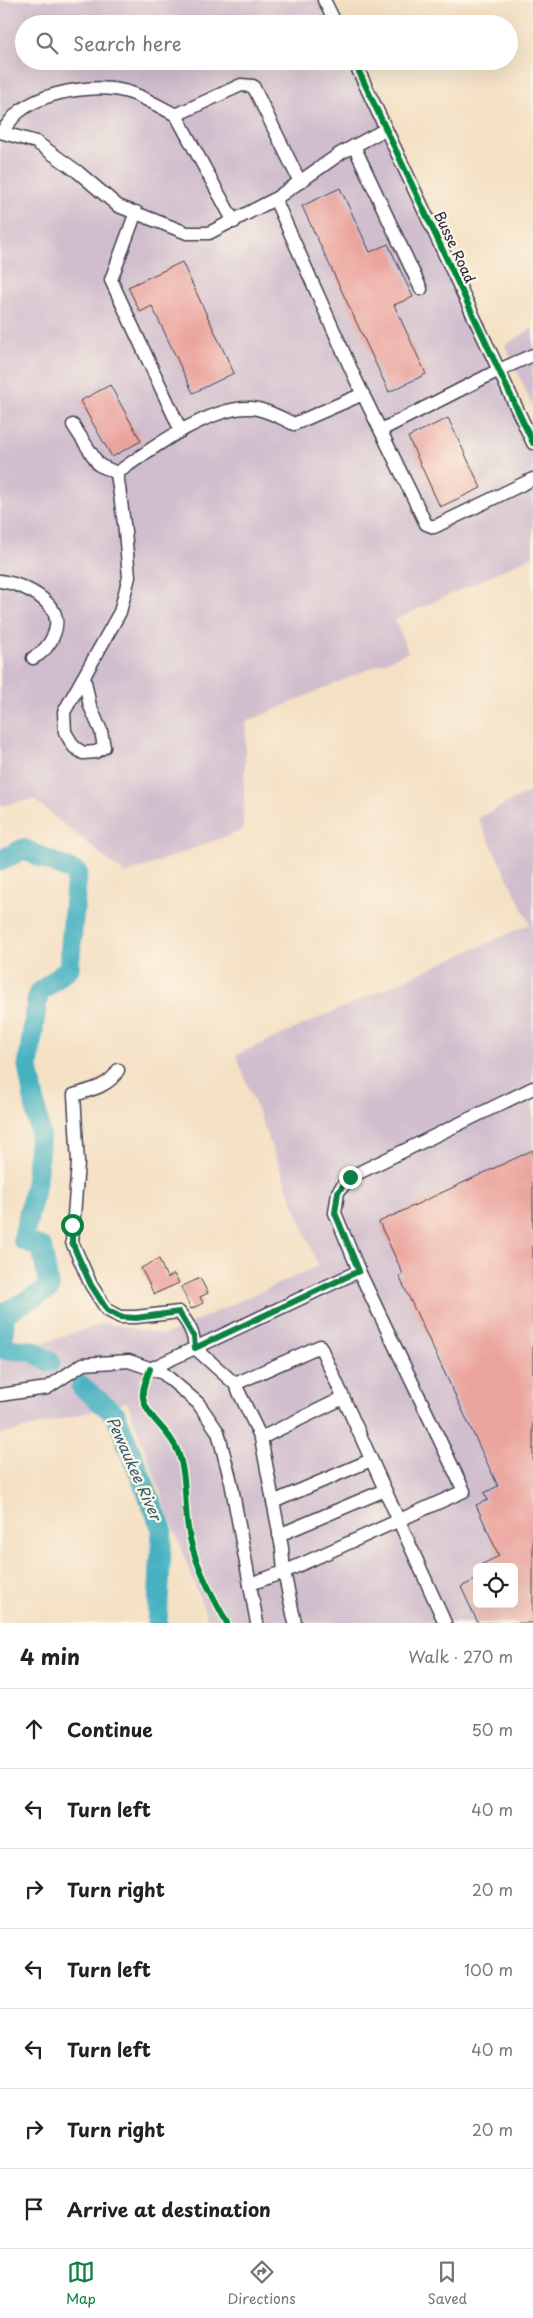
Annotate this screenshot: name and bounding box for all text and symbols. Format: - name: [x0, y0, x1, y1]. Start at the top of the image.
- search box: [15, 15, 518, 70]
- icon: search: [33, 29, 61, 57]
- text: Search here: [73, 29, 182, 57]
- street label: Busse Road: [429, 208, 481, 286]
- route end: [339, 1166, 362, 1189]
- route start: [61, 1214, 84, 1237]
- water label: Pewaukee River: [102, 1412, 169, 1526]
- map controls: [473, 1563, 518, 1608]
- button: locate: [473, 1563, 518, 1608]
- text: 4 min: [20, 1640, 80, 1672]
- text: Walk · 270 m: [409, 1644, 513, 1668]
- icon: ahead: [20, 1715, 48, 1743]
- text: Continue: [67, 1715, 153, 1743]
- text: 50 m: [472, 1717, 513, 1741]
- icon: left: [20, 1795, 48, 1823]
- text: Turn left: [67, 1795, 151, 1823]
- text: 40 m: [471, 1797, 513, 1821]
- icon: right: [20, 1875, 48, 1903]
- text: Turn right: [67, 1875, 165, 1903]
- text: 20 m: [472, 1877, 513, 1901]
- icon: left: [20, 1955, 48, 1983]
- text: Turn left: [67, 1955, 151, 1983]
- text: 100 m: [464, 1957, 513, 1981]
- icon: left: [20, 2035, 48, 2063]
- text: Turn left: [67, 2035, 151, 2063]
- text: 40 m: [471, 2037, 513, 2061]
- icon: right: [20, 2115, 48, 2143]
- text: Turn right: [67, 2115, 165, 2143]
- text: 20 m: [472, 2117, 513, 2141]
- icon: arrive: [20, 2195, 48, 2223]
- text: Arrive at destination: [67, 2195, 271, 2223]
- tab: Map: [66, 2258, 96, 2309]
- tab: Directions: [228, 2258, 296, 2309]
- tab: Saved: [427, 2258, 467, 2309]

